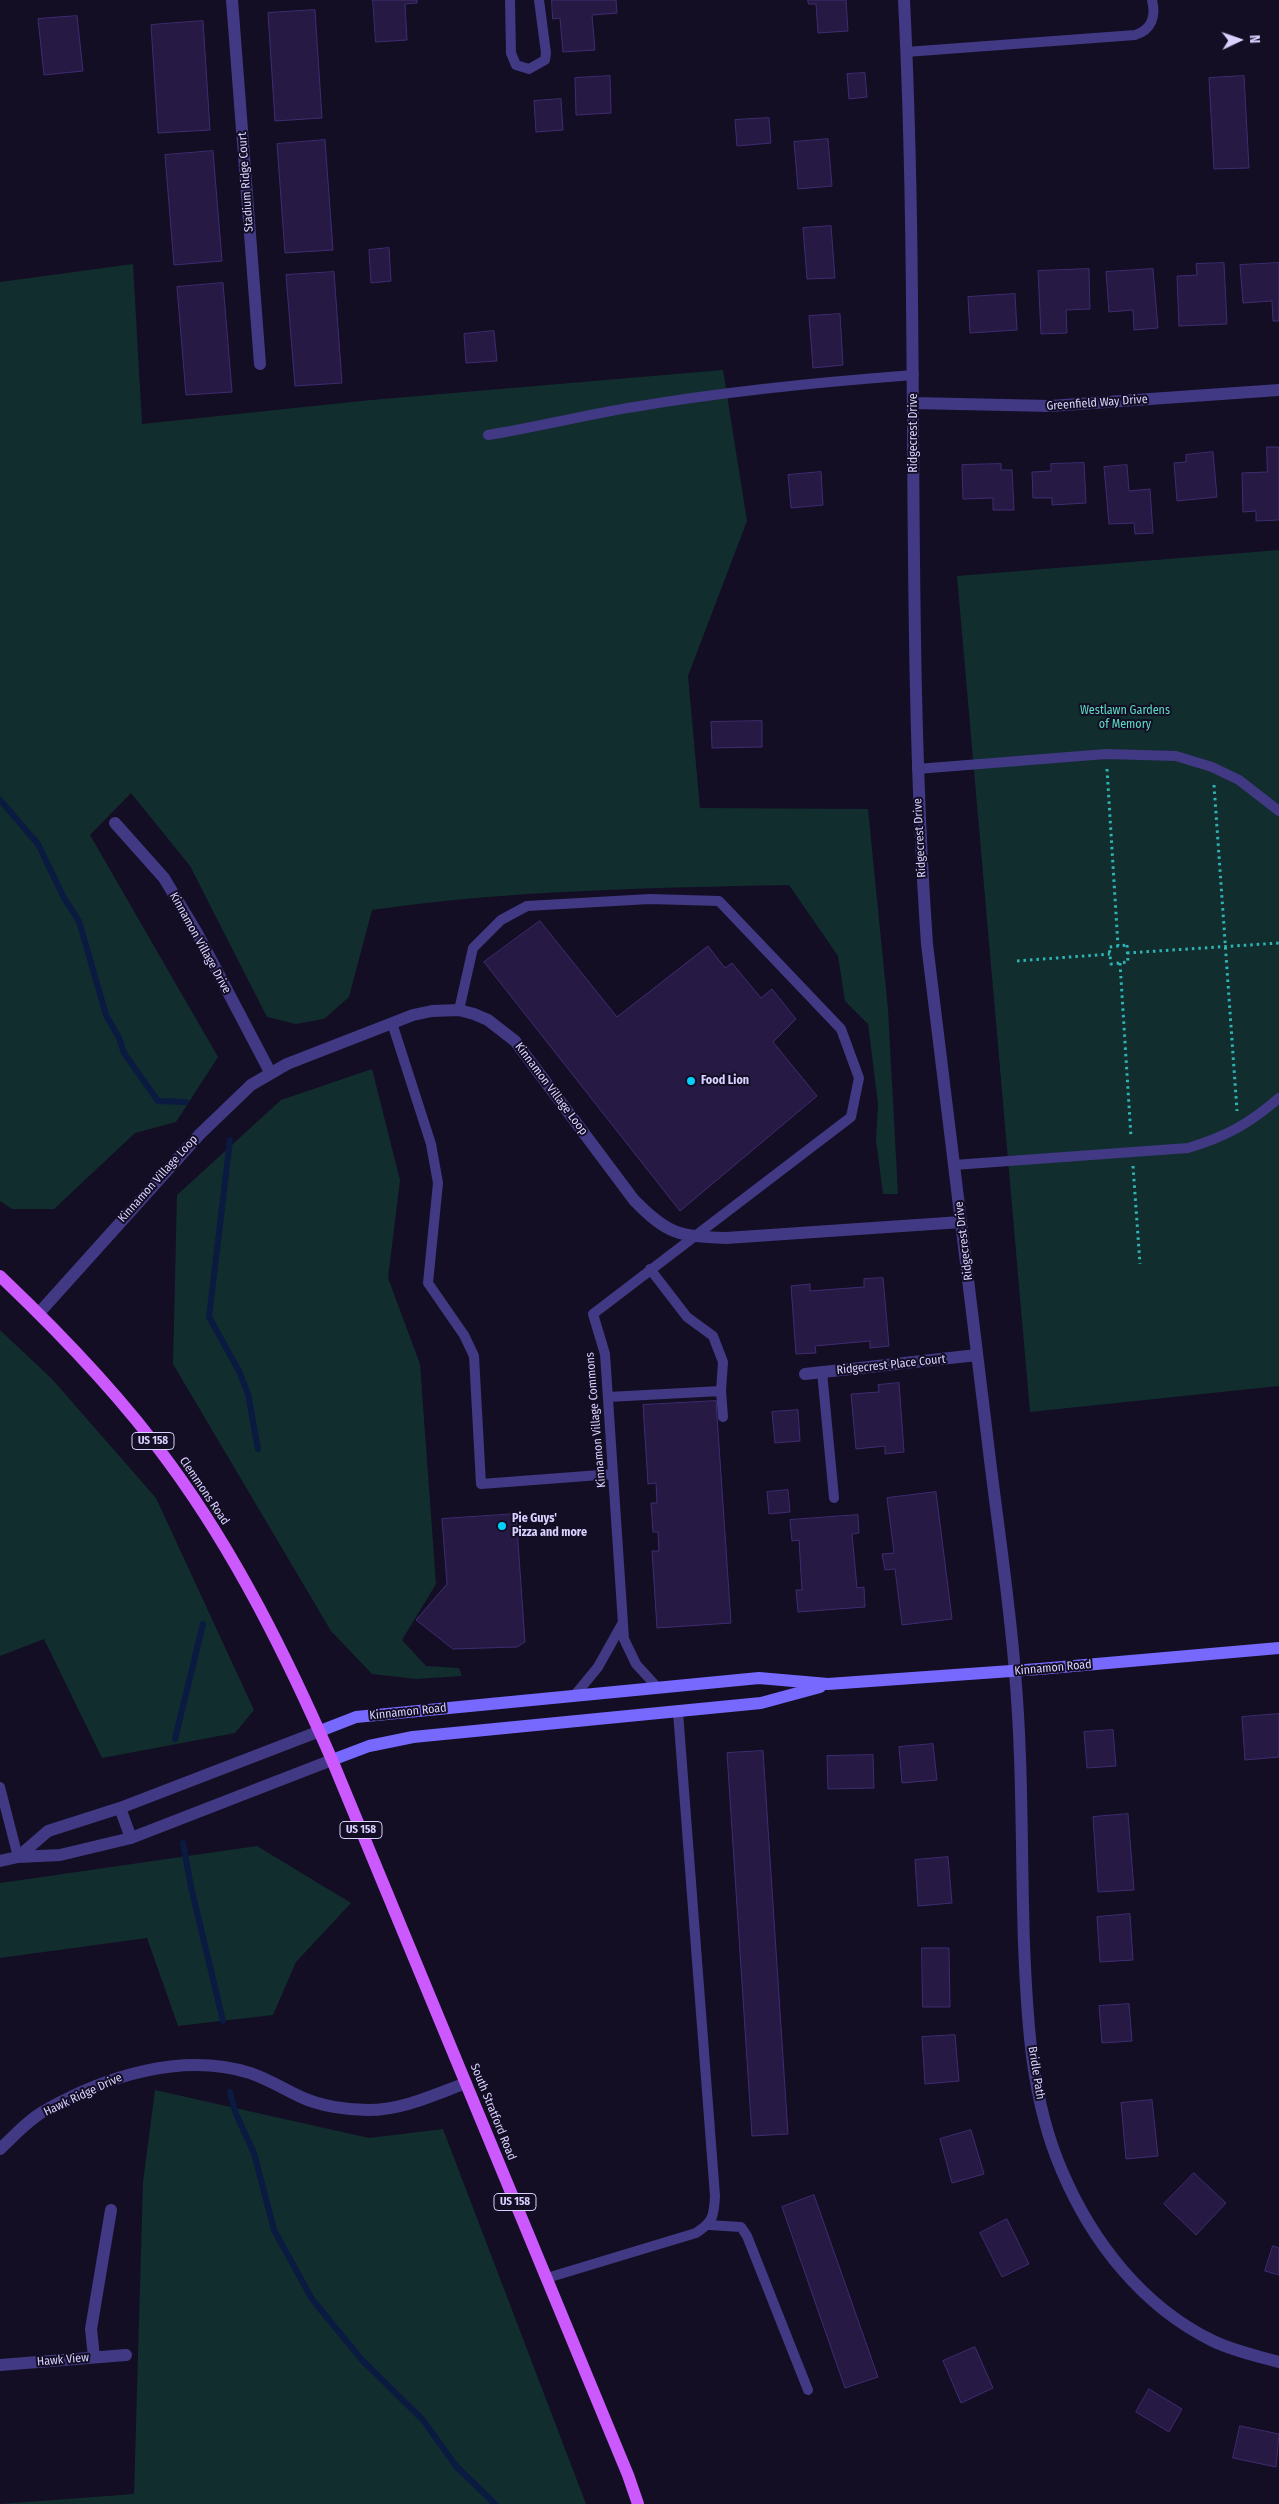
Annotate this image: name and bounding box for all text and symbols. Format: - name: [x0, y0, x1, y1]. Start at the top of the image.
- north arrow: [1214, 15, 1264, 65]
- text: N: [1246, 35, 1263, 44]
- street label: Stadium Ridge Court: [235, 132, 257, 232]
- street label: Greenfield Way Drive: [1046, 392, 1148, 414]
- street label: Ridgecrest Drive: [907, 393, 921, 473]
- park label: Westlawn Gardens of Memory: [1080, 704, 1170, 732]
- street label: Ridgecrest Drive: [911, 798, 929, 878]
- street label: Kinnamon Village Drive: [166, 890, 234, 996]
- street label: Kinnamon Village Loop: [512, 1040, 590, 1138]
- place label: Food Lion: [701, 1074, 749, 1088]
- marker: Food Lion: [685, 1075, 697, 1087]
- street label: Kinnamon Village Loop: [115, 1133, 201, 1225]
- street label: Ridgecrest Drive: [952, 1201, 976, 1281]
- street label: Kinnamon Village Commons: [583, 1351, 609, 1489]
- street label: Ridgecrest Place Court: [836, 1352, 946, 1378]
- road number: US 158: [132, 1432, 174, 1450]
- street label: Clemmons Road: [176, 1454, 232, 1528]
- place label: Pie Guys' Pizza and more: [512, 1512, 587, 1540]
- marker: Pie Guys' Pizza and more: [496, 1520, 508, 1532]
- street label: Kinnamon Road: [1014, 1657, 1092, 1679]
- street label: Kinnamon Road: [369, 1701, 447, 1723]
- road number: US 158: [340, 1822, 382, 1838]
- street label: Bridle Path: [1025, 2045, 1047, 2101]
- street label: South Stratford Road: [467, 2062, 519, 2162]
- street label: Hawk Ridge Drive: [41, 2071, 125, 2119]
- road number: US 158: [494, 2194, 536, 2210]
- street label: Hawk View: [36, 2351, 90, 2369]

